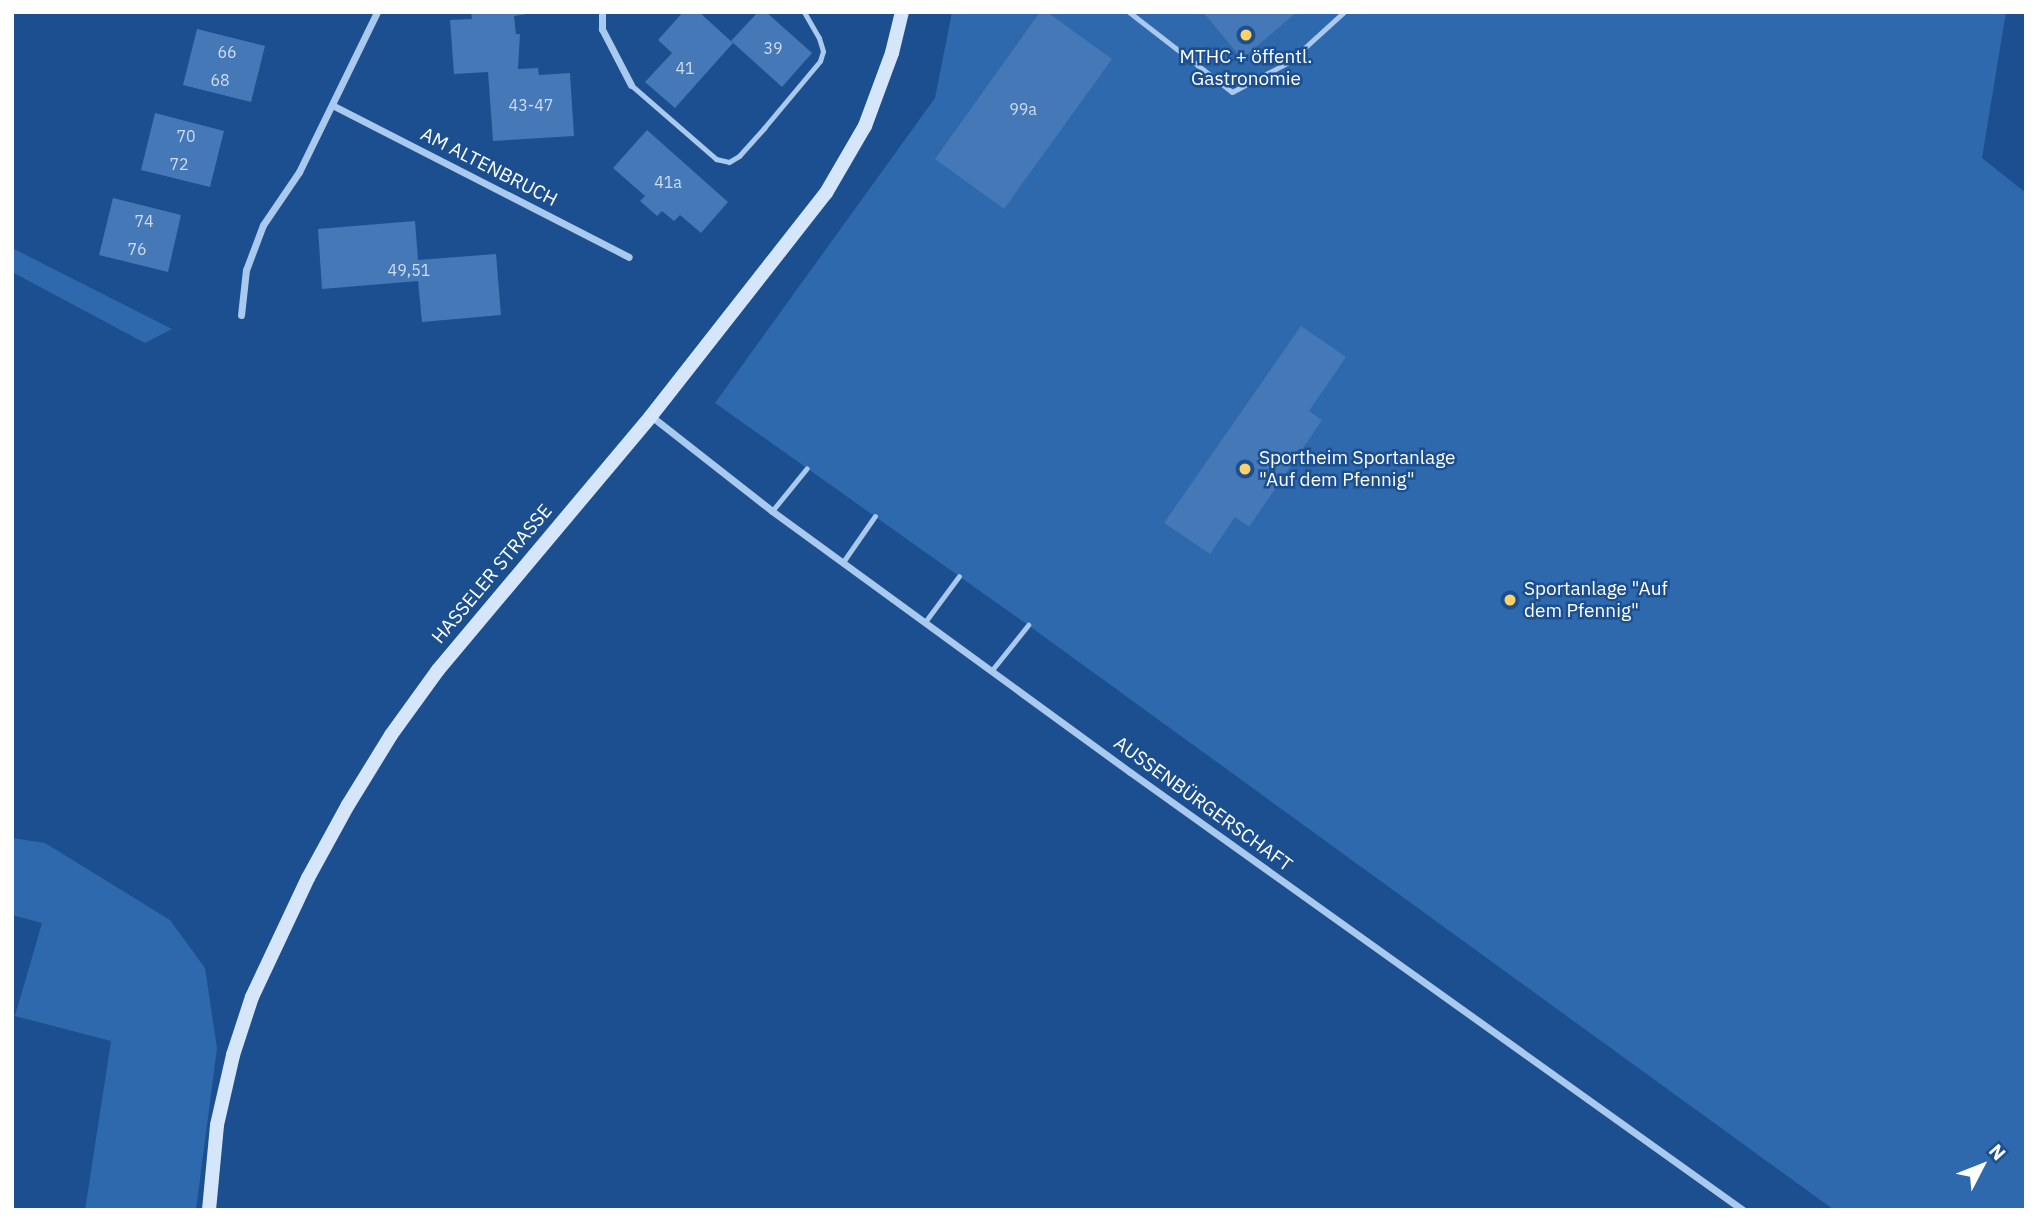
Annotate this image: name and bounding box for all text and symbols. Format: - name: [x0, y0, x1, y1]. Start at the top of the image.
- marker: MTHC + öffentl. Gastronomie: [1238, 27, 1254, 43]
- house number: 39: [763, 38, 783, 58]
- house number: 66: [217, 42, 237, 62]
- place label: MTHC + öffentl. Gastronomie: [1179, 46, 1313, 90]
- house number: 41: [675, 58, 695, 78]
- house number: 68: [210, 70, 230, 90]
- house number: 43-47: [509, 95, 553, 115]
- house number: 99a: [1009, 99, 1037, 119]
- street label: AM ALTENBRUCH: [417, 123, 561, 211]
- house number: 70: [176, 126, 196, 146]
- house number: 72: [169, 154, 189, 174]
- house number: 41a: [654, 172, 682, 192]
- house number: 74: [134, 211, 154, 231]
- house number: 76: [127, 239, 147, 259]
- house number: 49,51: [388, 260, 430, 280]
- place label: Sportheim Sportanlage "Auf dem Pfennig": [1259, 447, 1455, 491]
- marker: Sportheim Sportanlage "Auf dem Pfennig": [1237, 461, 1253, 477]
- street label: HASSELER STRASSE: [427, 500, 557, 648]
- place label: Sportanlage "Auf dem Pfennig": [1524, 578, 1668, 622]
- marker: Sportanlage "Auf dem Pfennig": [1502, 592, 1518, 608]
- street label: AUSSENBÜRGERSCHAFT: [1109, 732, 1297, 876]
- north arrow: [1947, 1131, 2017, 1201]
- text: N: [1984, 1139, 2011, 1165]

